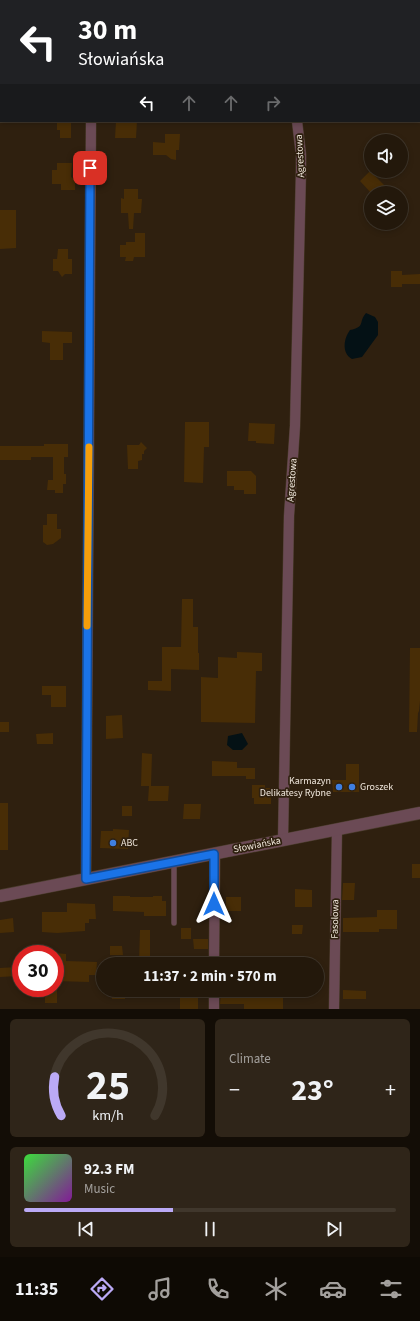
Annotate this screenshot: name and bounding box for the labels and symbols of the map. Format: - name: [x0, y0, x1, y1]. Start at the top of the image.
- street label: Agrestowa: [292, 134, 308, 178]
- pin: [73, 151, 107, 185]
- street label: Agrestowa: [283, 458, 301, 502]
- place label: Karmazyn Delikatesy Rybne: [260, 774, 331, 800]
- place label: Groszek: [360, 780, 393, 794]
- marker: Karmazyn Delikatesy Rybne: [334, 782, 344, 792]
- marker: Groszek: [347, 782, 357, 792]
- street label: Słowiańska: [232, 834, 282, 856]
- place label: ABC: [121, 836, 138, 850]
- marker: ABC: [108, 838, 118, 848]
- position arrow: [193, 883, 235, 925]
- street label: Fasolowa: [328, 899, 342, 939]
- speed limit sign: 30: [12, 945, 64, 997]

